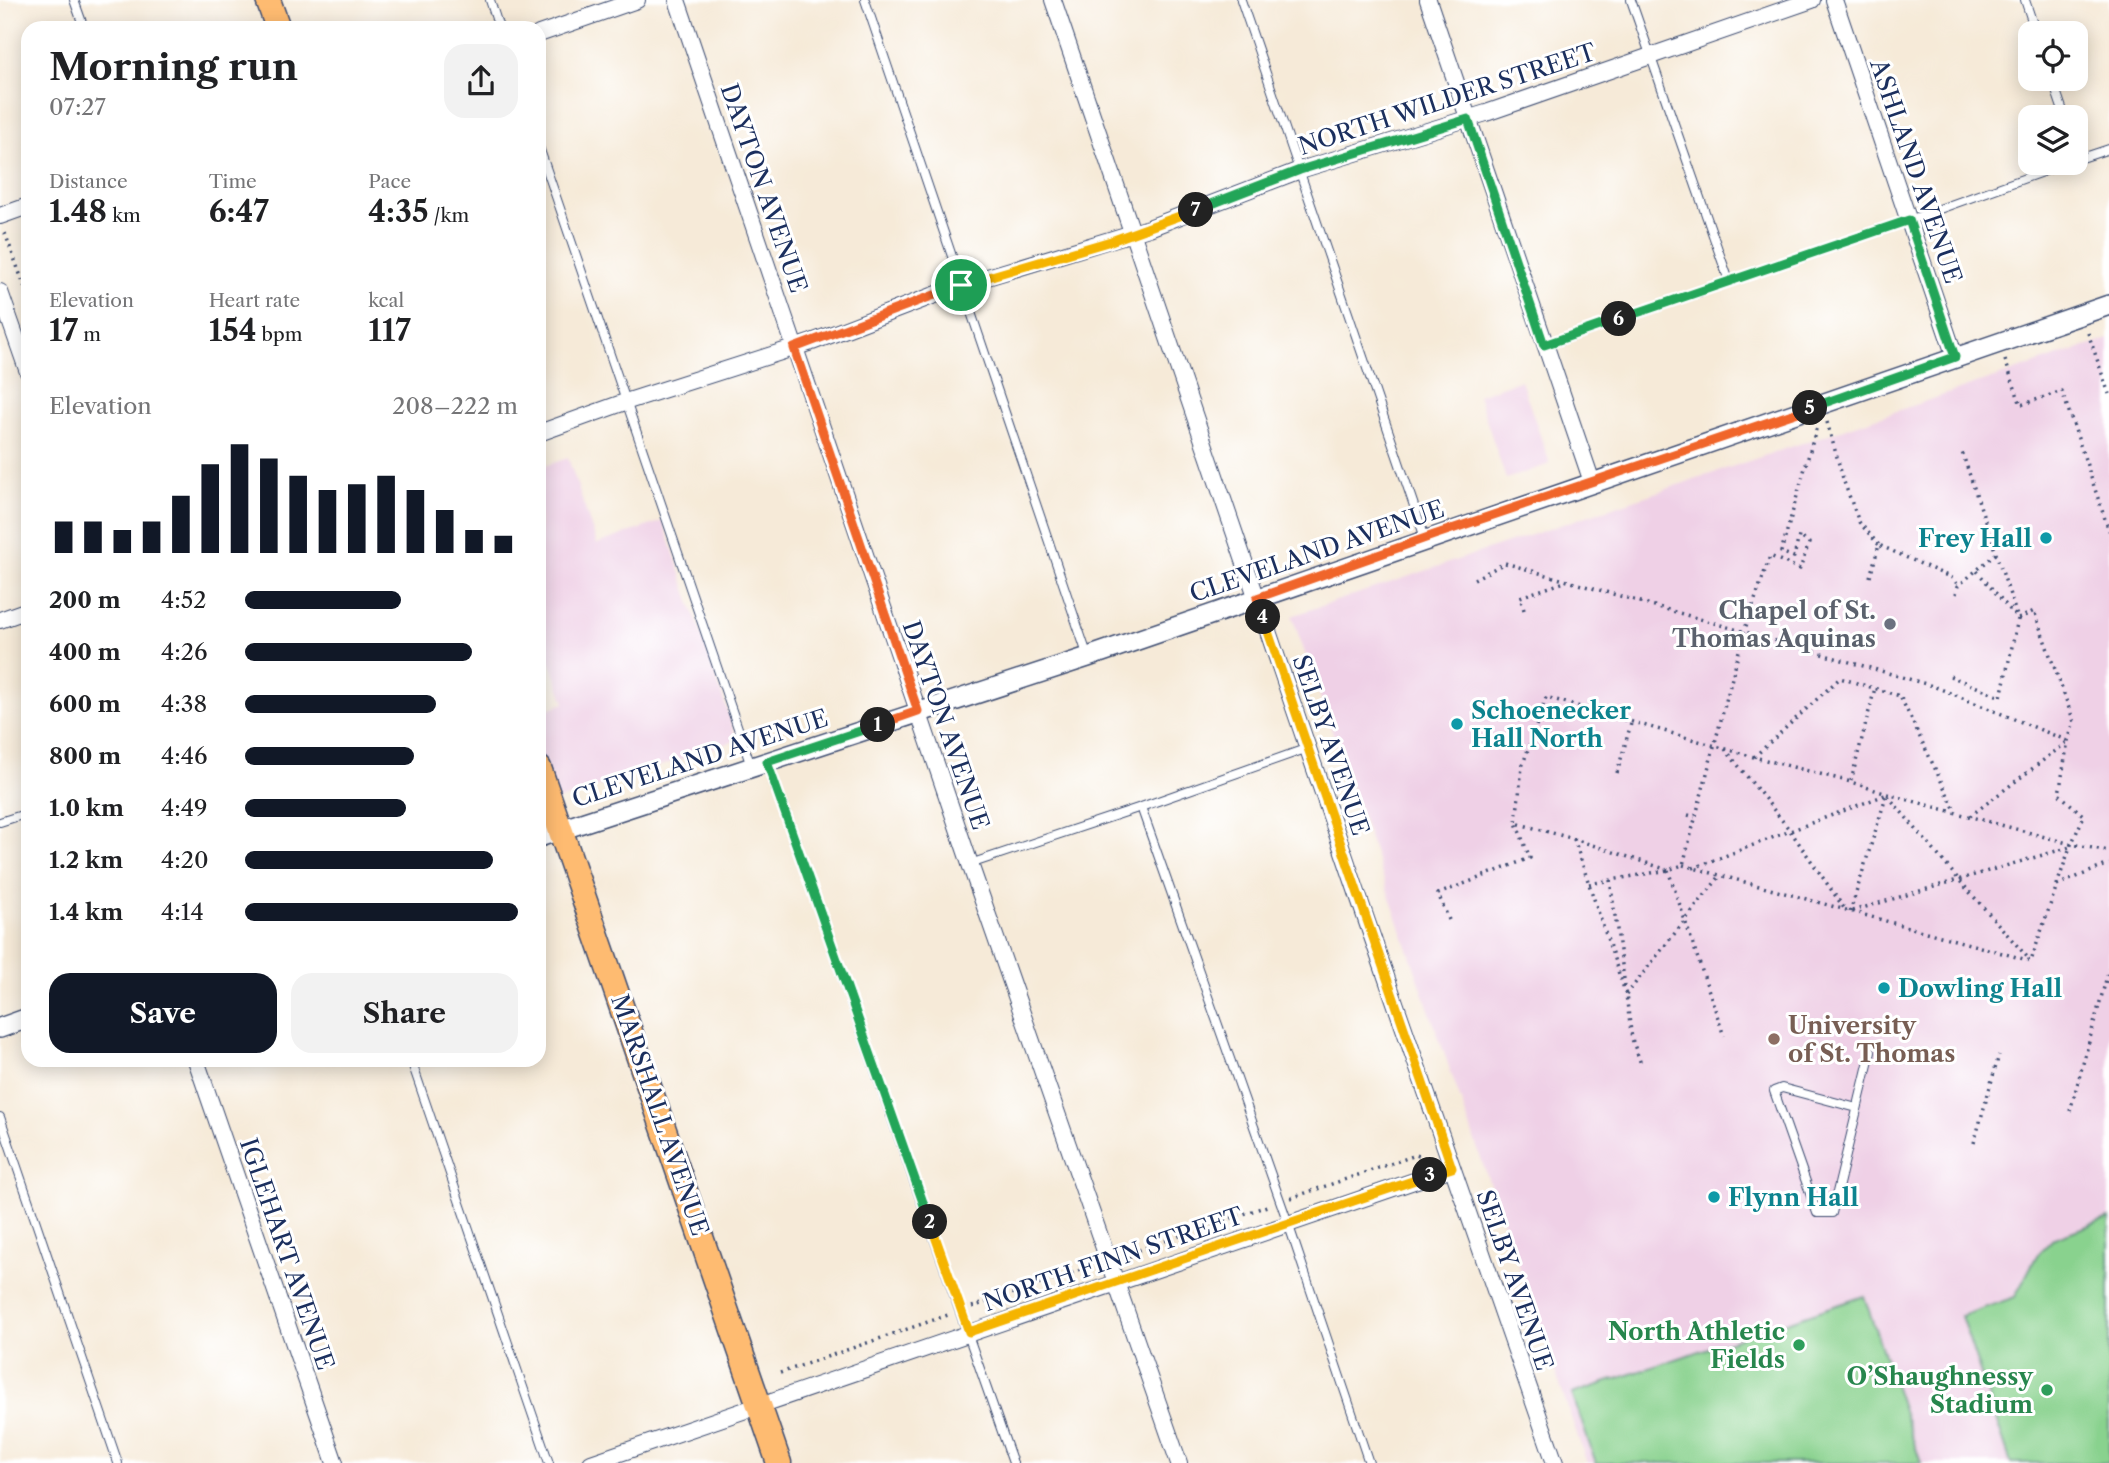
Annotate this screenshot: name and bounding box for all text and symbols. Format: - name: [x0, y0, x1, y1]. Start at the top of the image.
- map controls: [2018, 21, 2088, 175]
- button: locate: [2018, 21, 2088, 91]
- street label: NORTH WILDER STREET: [1295, 37, 1599, 161]
- text: Morning run: [49, 43, 298, 90]
- button: share: [444, 44, 518, 118]
- street label: ASHLAND AVENUE: [1864, 54, 1968, 287]
- street label: DAYTON AVENUE: [715, 80, 813, 296]
- text: 07:27: [49, 93, 106, 121]
- button: layers: [2018, 105, 2088, 175]
- text: Distance: [49, 170, 128, 193]
- text: Time: [209, 170, 257, 193]
- text: Pace: [368, 170, 411, 193]
- pin: 7: [1178, 192, 1214, 228]
- text: 1.48: [49, 193, 107, 230]
- text: 6:47: [209, 193, 269, 230]
- text: 4:35: [368, 193, 429, 230]
- text: 7: [1191, 198, 1200, 221]
- text: km: [107, 204, 141, 227]
- text: /km: [429, 204, 469, 227]
- pin: [931, 255, 991, 315]
- icon: arrive: [942, 266, 980, 304]
- text: Elevation: [49, 289, 134, 312]
- text: Heart rate: [209, 289, 300, 312]
- text: kcal: [368, 289, 404, 312]
- pin: 6: [1602, 302, 1636, 336]
- text: 6: [1613, 307, 1624, 330]
- text: 17: [49, 312, 78, 349]
- text: 154: [209, 312, 257, 349]
- text: 117: [368, 312, 411, 349]
- text: m: [78, 323, 101, 346]
- text: bpm: [257, 323, 302, 346]
- pin: 5: [1792, 390, 1828, 426]
- text: Elevation: [49, 392, 152, 420]
- text: 208–222 m: [392, 392, 518, 420]
- text: 5: [1804, 396, 1815, 419]
- street label: CLEVELAND AVENUE: [1186, 494, 1448, 608]
- place label: Frey Hall: [1918, 524, 2032, 553]
- marker: Frey Hall: [2038, 530, 2054, 546]
- text: 200 m: [49, 586, 121, 614]
- text: 4:52: [161, 586, 206, 614]
- place label: Chapel of St. Thomas Aquinas: [1672, 596, 1876, 653]
- pin: 4: [1246, 600, 1280, 634]
- text: 4: [1257, 605, 1268, 628]
- marker: Chapel of St. Thomas Aquinas: [1882, 616, 1898, 632]
- street label: DAYTON AVENUE: [897, 617, 995, 833]
- text: 400 m: [49, 638, 121, 666]
- text: 4:26: [161, 638, 207, 666]
- street label: SELBY AVENUE: [1287, 651, 1375, 839]
- text: 600 m: [49, 690, 121, 718]
- text: 4:38: [161, 690, 207, 718]
- place label: Schoenecker Hall North: [1471, 696, 1631, 753]
- street label: CLEVELAND AVENUE: [568, 703, 832, 813]
- pin: 1: [860, 708, 896, 742]
- text: 1: [873, 713, 882, 736]
- marker: Schoenecker Hall North: [1449, 716, 1465, 732]
- text: 800 m: [49, 742, 121, 770]
- text: 4:46: [161, 742, 208, 770]
- text: 1.0 km: [49, 794, 124, 822]
- text: 4:49: [161, 794, 208, 822]
- text: 1.2 km: [49, 846, 123, 874]
- text: 4:20: [161, 846, 209, 874]
- text: 1.4 km: [49, 898, 123, 926]
- text: 4:14: [161, 898, 204, 926]
- button: Save: [49, 973, 277, 1053]
- button: Share: [291, 973, 518, 1053]
- place label: Dowling Hall: [1898, 974, 2062, 1003]
- marker: Dowling Hall: [1876, 980, 1892, 996]
- street label: MARSHALL AVENUE: [605, 991, 715, 1239]
- place label: University of St. Thomas: [1788, 1011, 1955, 1068]
- marker: University of St. Thomas: [1766, 1031, 1782, 1047]
- street label: IGLEHART AVENUE: [234, 1134, 340, 1374]
- pin: 3: [1412, 1158, 1448, 1192]
- text: 3: [1424, 1163, 1435, 1186]
- place label: Flynn Hall: [1728, 1183, 1859, 1212]
- street label: SELBY AVENUE: [1471, 1186, 1559, 1374]
- marker: Flynn Hall: [1706, 1189, 1722, 1205]
- street label: NORTH FINN STREET: [979, 1201, 1247, 1317]
- pin: 2: [912, 1204, 948, 1240]
- text: 2: [924, 1210, 935, 1233]
- place label: North Athletic Fields: [1608, 1317, 1785, 1374]
- marker: North Athletic Fields: [1791, 1337, 1807, 1353]
- place label: O’Shaughnessy Stadium: [1847, 1362, 2034, 1419]
- marker: O’Shaughnessy Stadium: [2039, 1382, 2055, 1398]

